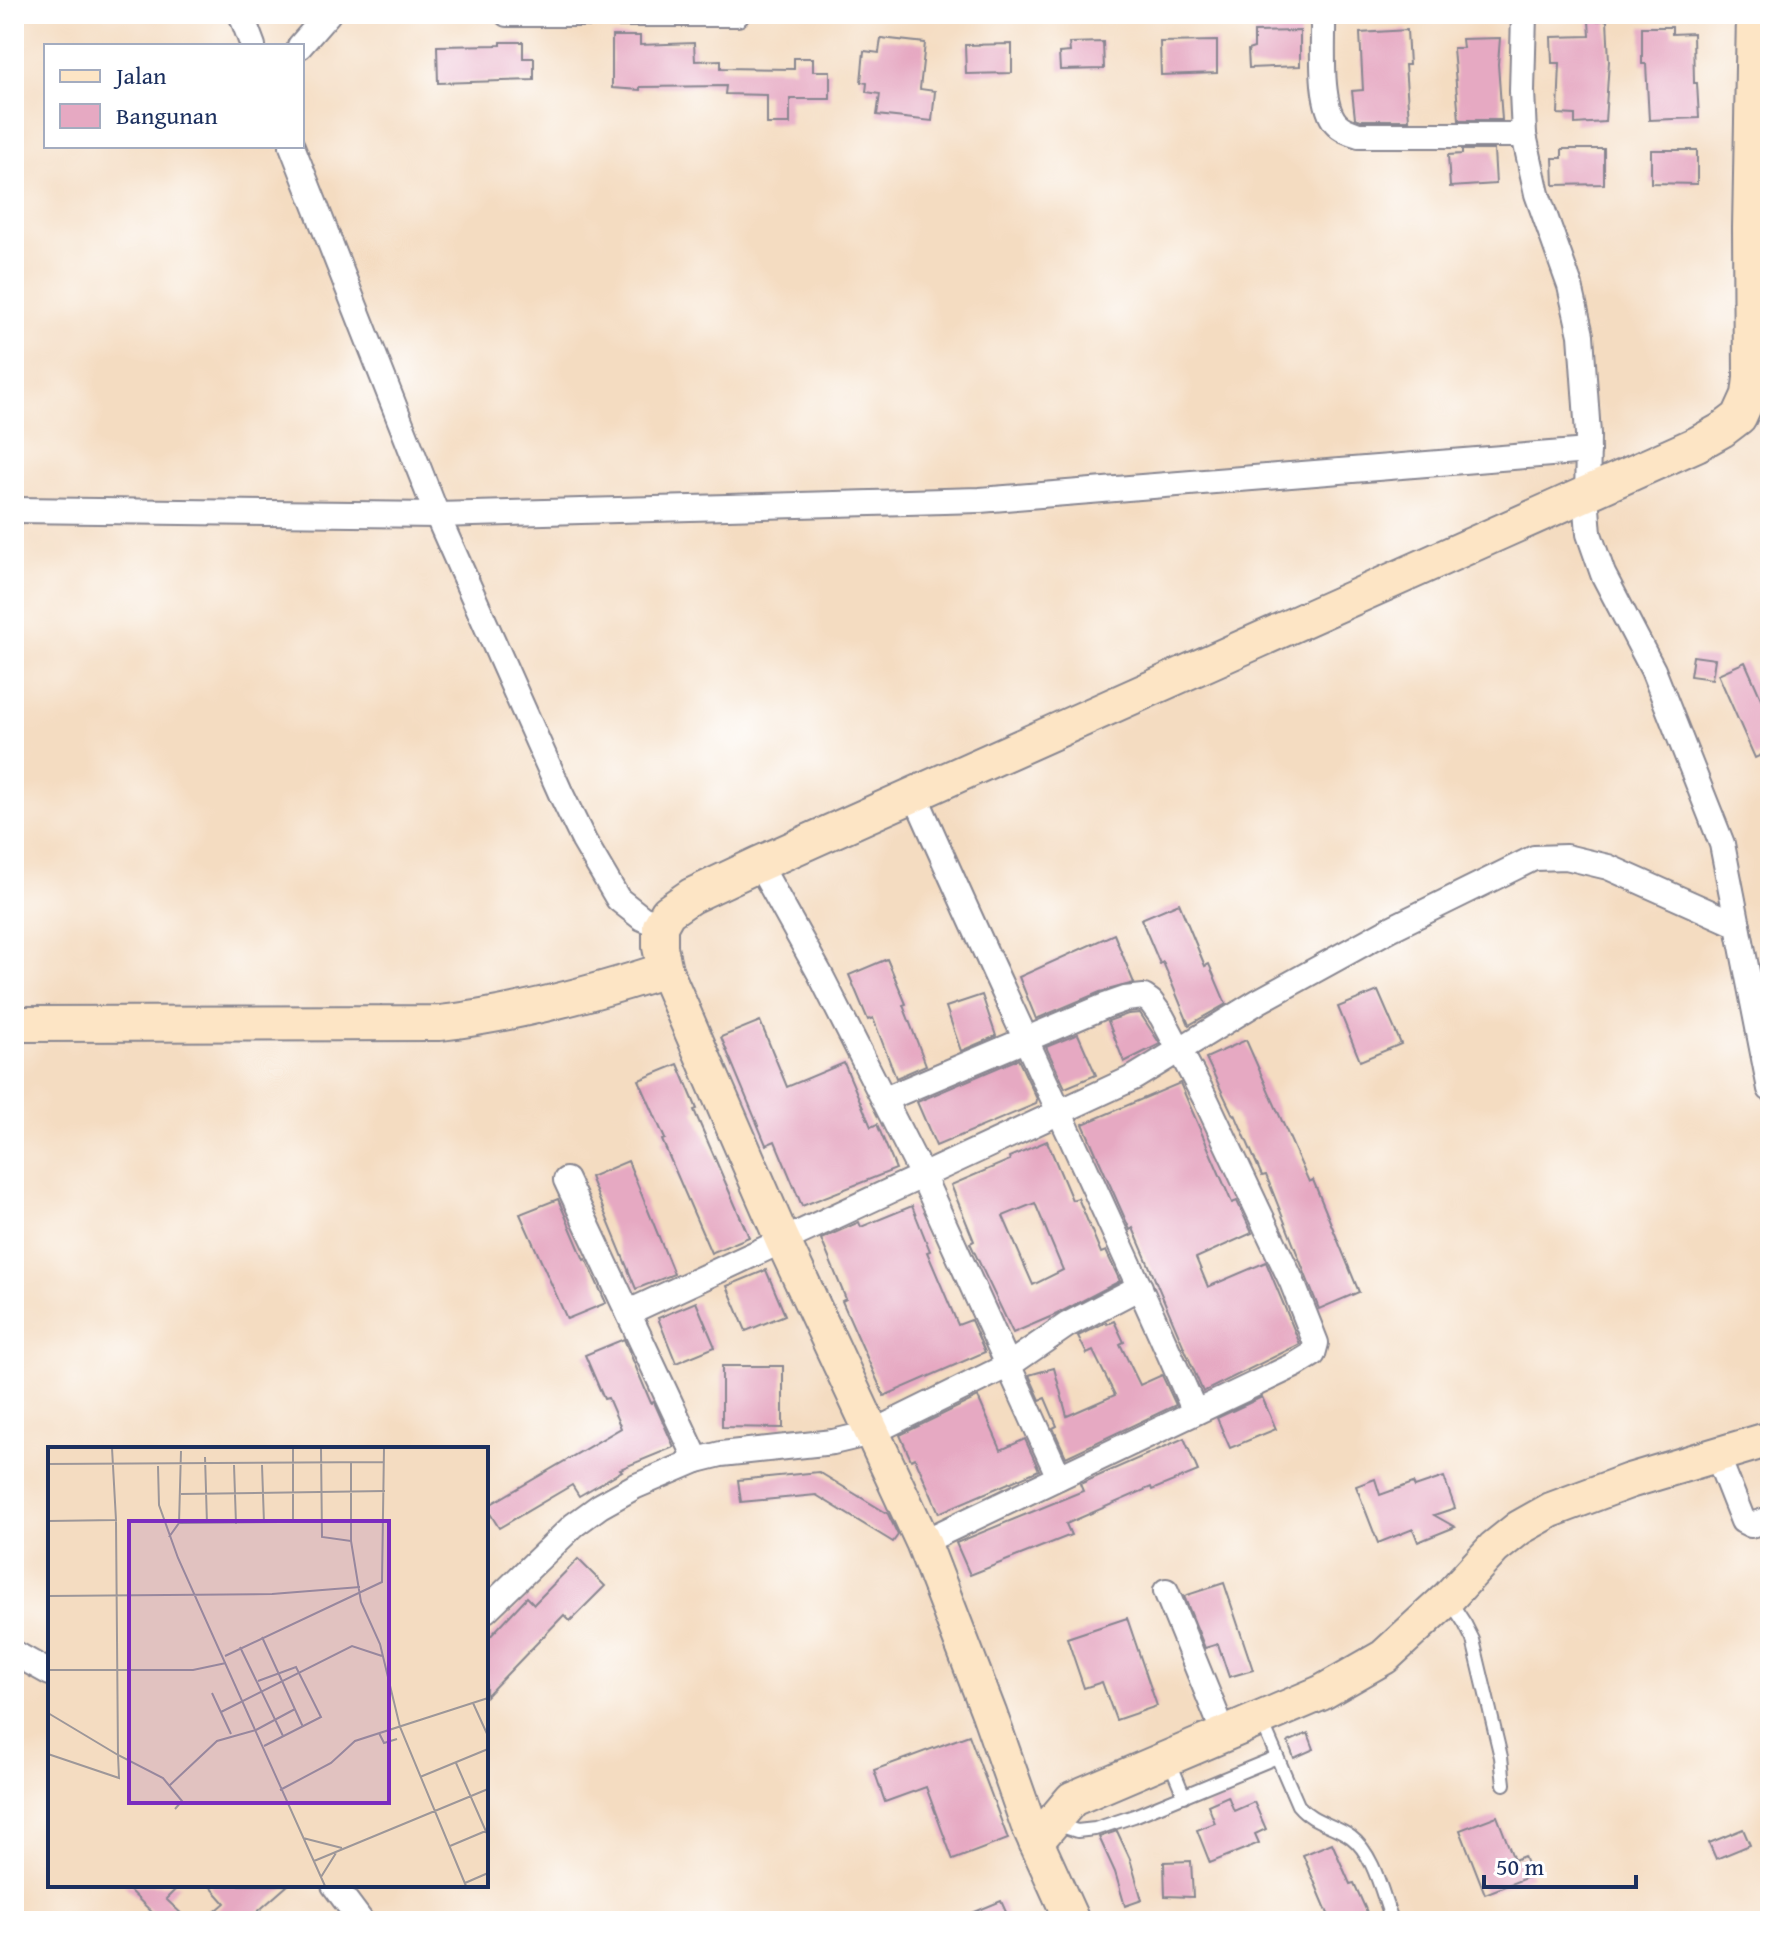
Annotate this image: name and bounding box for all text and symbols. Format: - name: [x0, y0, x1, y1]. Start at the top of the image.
- legend: [44, 44, 304, 148]
- text: Jalan: [113, 58, 167, 93]
- text: Bangunan: [116, 98, 218, 133]
- inset map: [48, 1447, 488, 1887]
- scale bar: [1484, 1839, 1636, 1889]
- text: 50 m: [1496, 1849, 1544, 1884]

